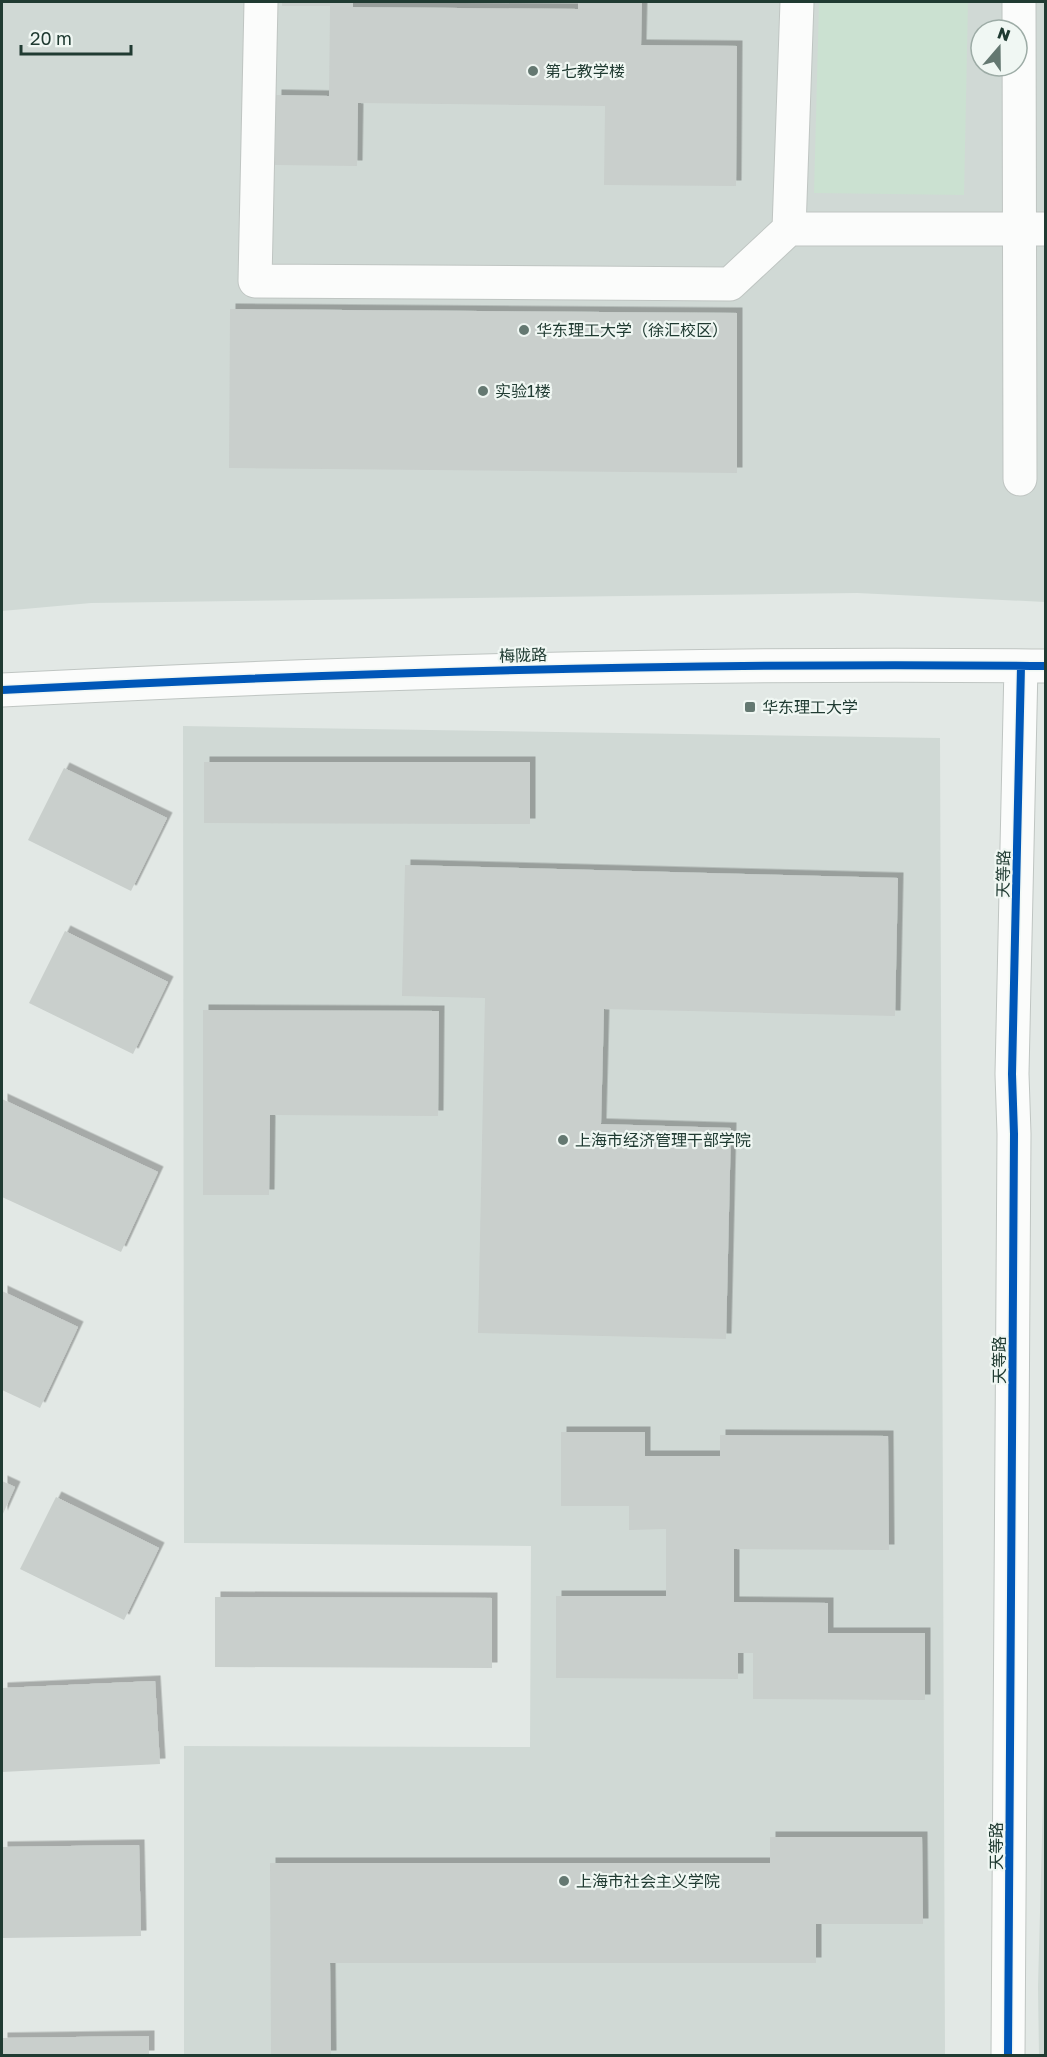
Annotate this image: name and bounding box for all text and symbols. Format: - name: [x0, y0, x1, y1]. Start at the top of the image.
- scale bar: [21, 18, 130, 56]
- north arrow: [969, 18, 1029, 78]
- text: N: [995, 22, 1013, 45]
- text: 20 m: [30, 27, 72, 49]
- place label: 第七教学楼: [545, 61, 625, 81]
- marker: 第七教学楼: [526, 64, 540, 78]
- place label: 华东理工大学（徐汇校区）: [536, 320, 728, 340]
- marker: 华东理工大学（徐汇校区）: [517, 323, 531, 337]
- place label: 实验1楼: [495, 381, 551, 401]
- marker: 实验1楼: [476, 384, 490, 398]
- street label: 梅陇路: [499, 644, 547, 666]
- place label: 华东理工大学: [762, 697, 858, 717]
- marker: 华东理工大学: [743, 700, 757, 714]
- street label: 天等路: [993, 850, 1013, 898]
- place label: 上海市经济管理干部学院: [575, 1130, 751, 1150]
- marker: 上海市经济管理干部学院: [556, 1133, 570, 1147]
- street label: 天等路: [989, 1336, 1009, 1384]
- street label: 天等路: [986, 1822, 1006, 1870]
- place label: 上海市社会主义学院: [576, 1871, 720, 1891]
- marker: 上海市社会主义学院: [557, 1874, 571, 1888]

